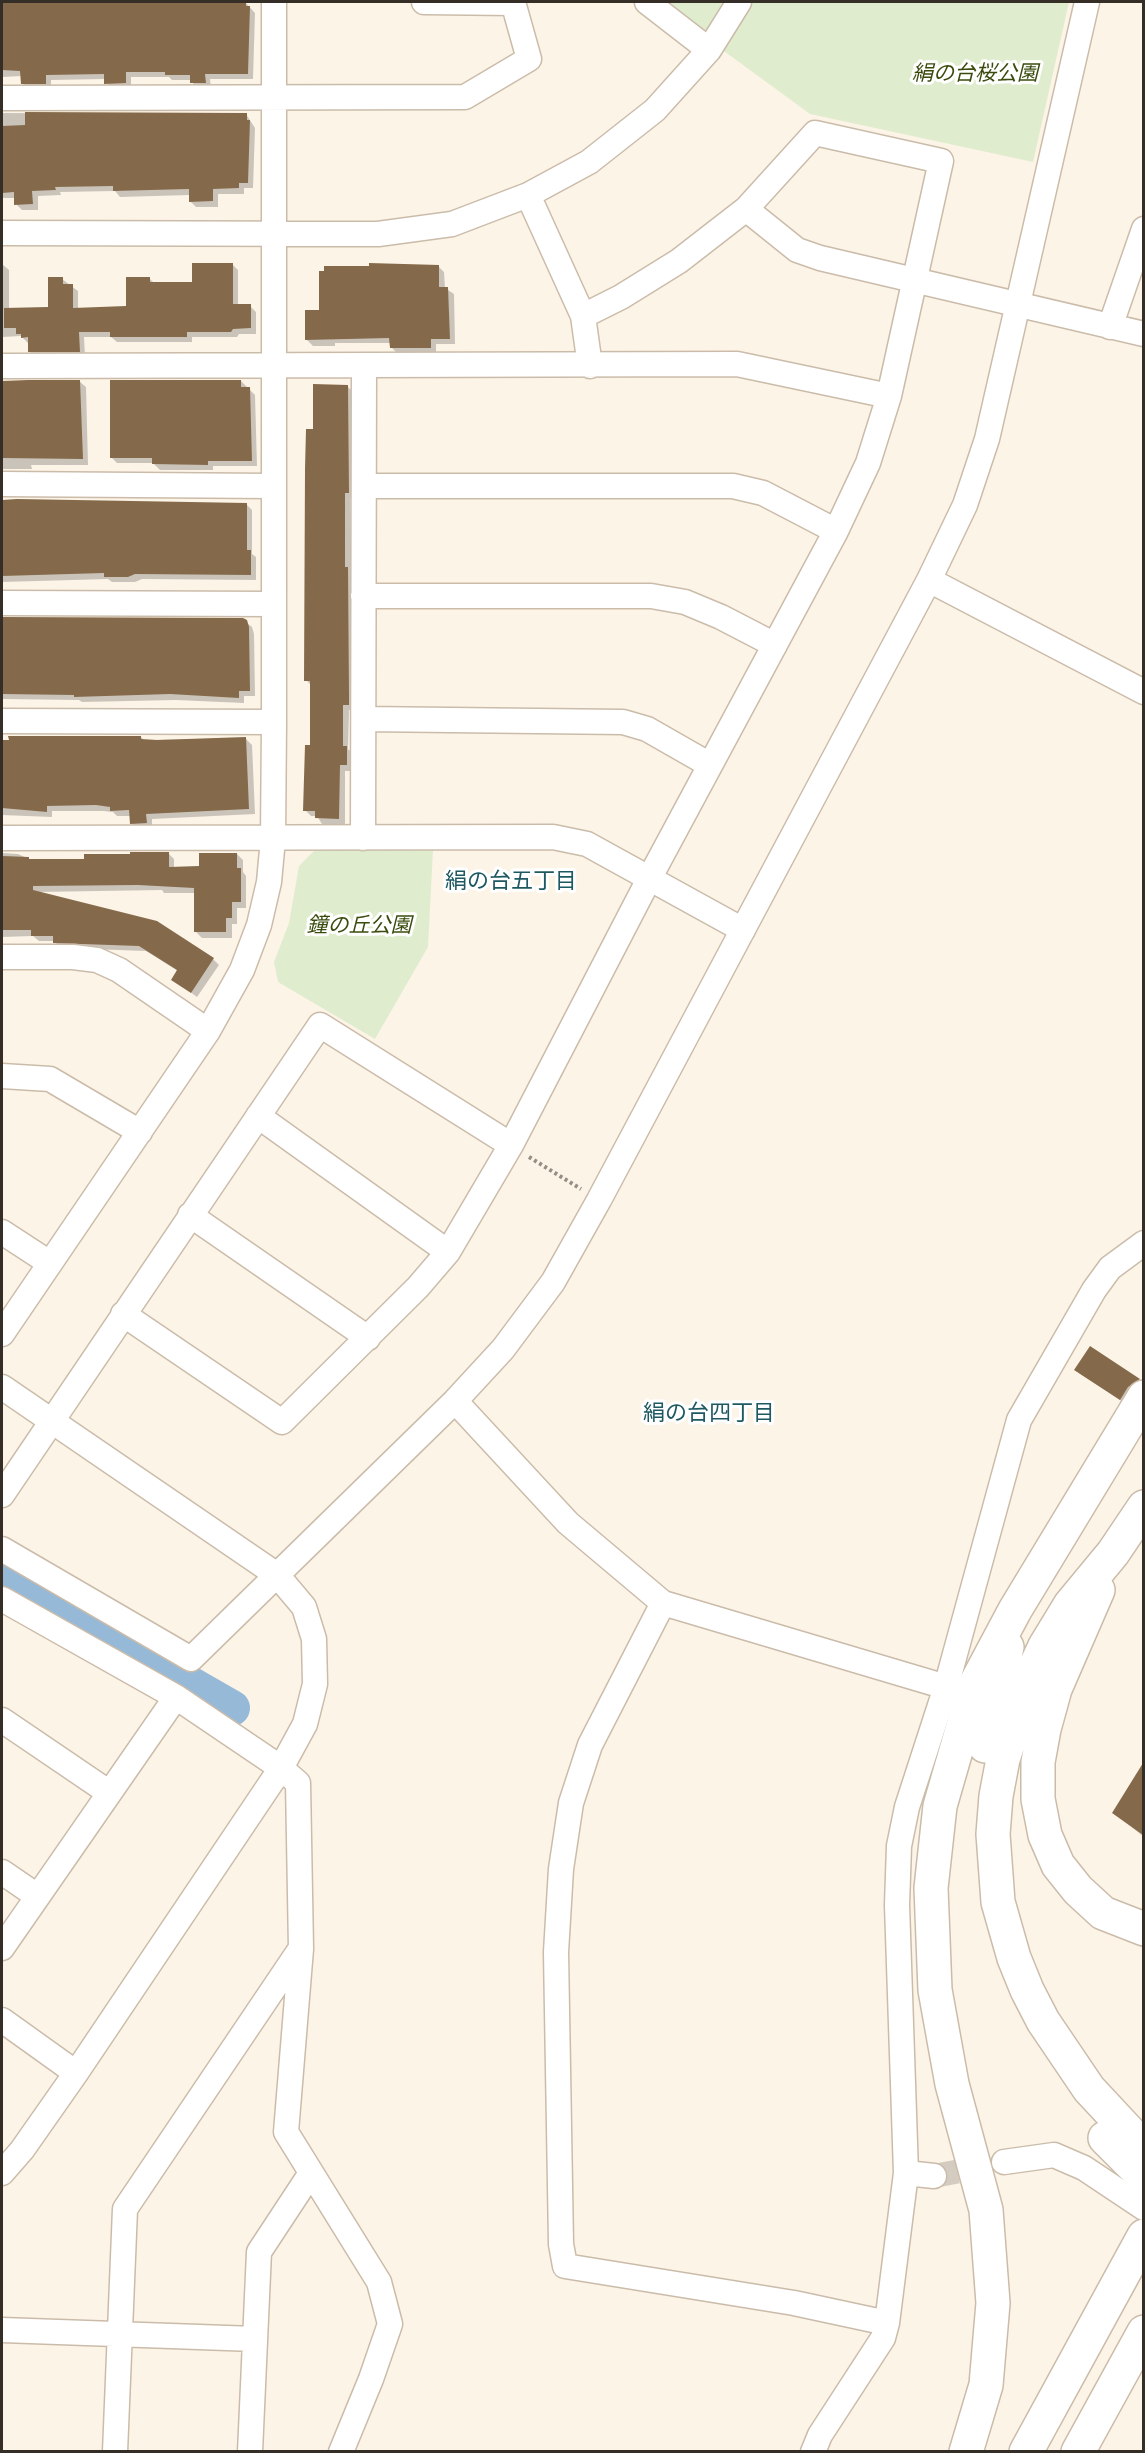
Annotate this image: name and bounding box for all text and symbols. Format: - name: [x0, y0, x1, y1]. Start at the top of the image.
- park label: 絹の台桜公園: [912, 61, 1038, 87]
- district label: 絹の台五丁目: [445, 869, 577, 895]
- park label: 鐘の丘公園: [307, 913, 411, 939]
- district label: 絹の台四丁目: [643, 1401, 775, 1427]

